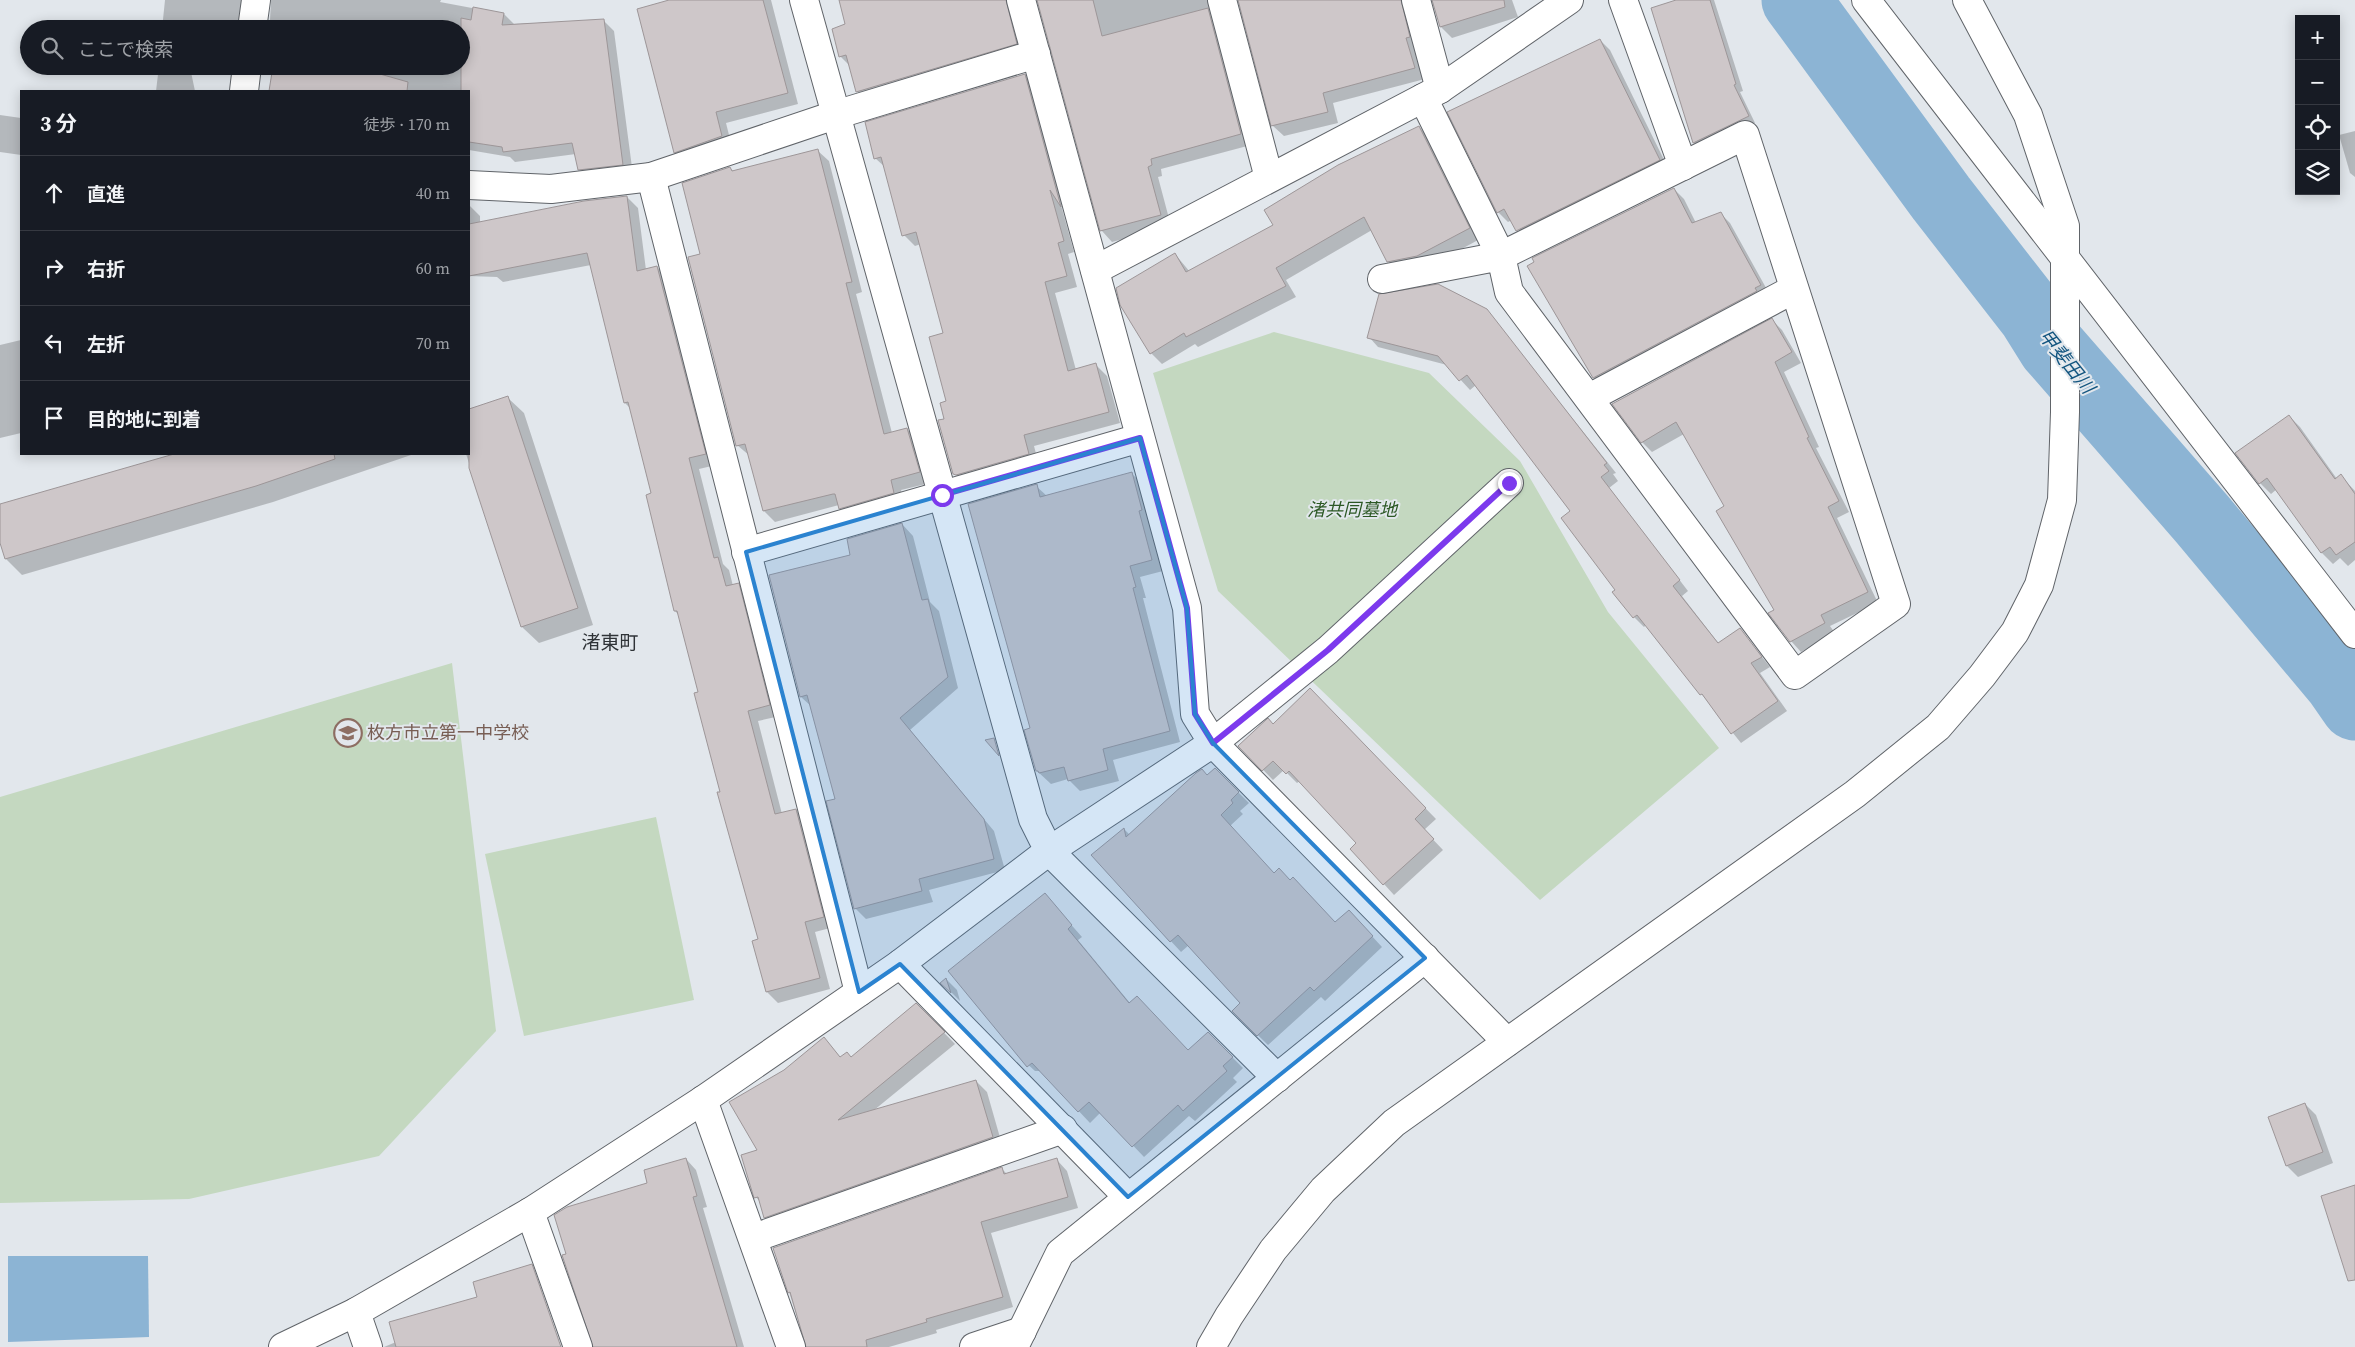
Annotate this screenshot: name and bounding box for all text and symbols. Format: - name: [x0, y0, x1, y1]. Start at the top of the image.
- map controls: [2295, 15, 2340, 195]
- button: +: [2295, 15, 2340, 60]
- search box: [20, 20, 470, 75]
- icon: search: [38, 34, 66, 62]
- text: ここで検索: [78, 36, 173, 62]
- button: −: [2295, 60, 2340, 105]
- button: locate: [2295, 105, 2340, 150]
- text: 3 分: [40, 109, 77, 138]
- text: 徒歩 · 170 m: [364, 113, 450, 135]
- button: layers: [2295, 150, 2340, 195]
- icon: ahead: [40, 179, 68, 207]
- text: 直進: [87, 181, 125, 207]
- text: 40 m: [416, 182, 450, 204]
- icon: right: [40, 254, 68, 282]
- text: 右折: [87, 256, 125, 282]
- text: 60 m: [416, 257, 450, 279]
- water label: 甲斐田川: [2033, 323, 2102, 400]
- icon: left: [40, 329, 68, 357]
- text: 左折: [87, 331, 125, 357]
- text: 70 m: [416, 332, 450, 354]
- icon: arrive: [40, 404, 68, 432]
- text: 目的地に到着: [87, 406, 201, 432]
- route end: [1498, 472, 1521, 495]
- route start: [931, 484, 954, 507]
- park label: 渚共同墓地: [1307, 497, 1399, 522]
- district label: 渚東町: [581, 629, 639, 655]
- school or university icon: 枚方市立第一中学校: [333, 718, 363, 748]
- place label: 枚方市立第一中学校: [367, 720, 529, 745]

